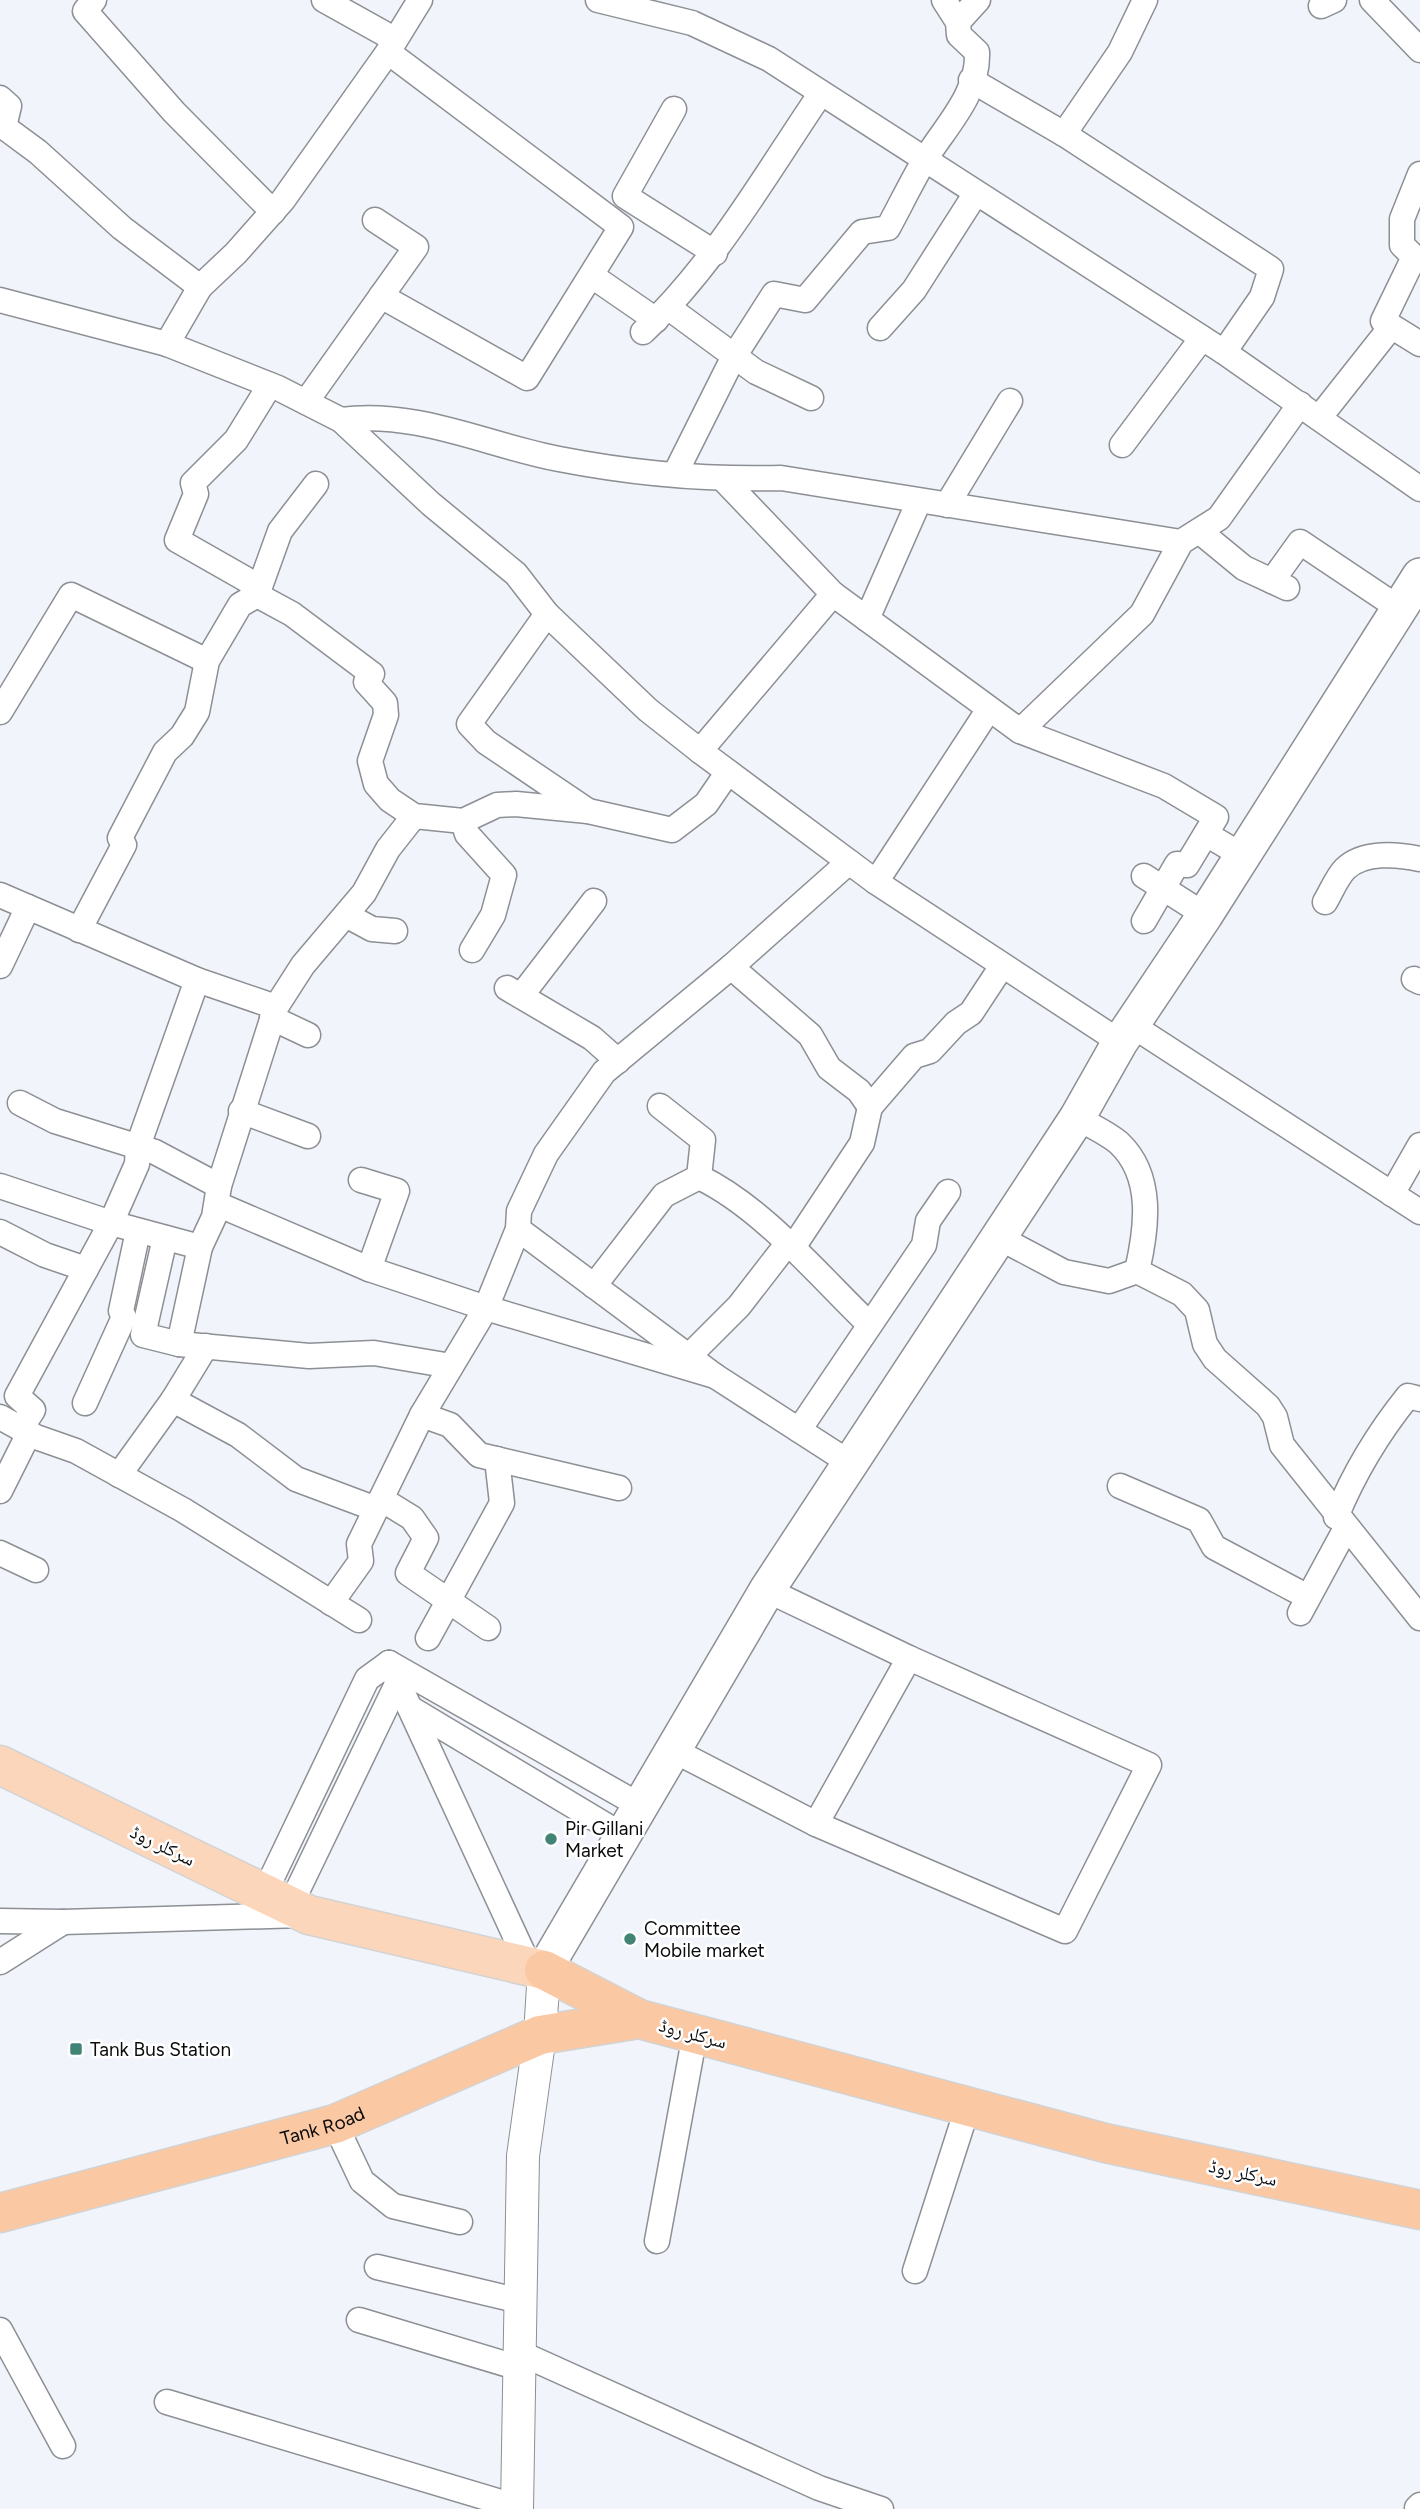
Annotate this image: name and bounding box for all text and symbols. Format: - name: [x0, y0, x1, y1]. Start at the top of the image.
- place label: Pir Gillani Market: [565, 1817, 643, 1862]
- street label: سرکلر روڈ: [127, 1820, 199, 1871]
- marker: Pir Gillani Market: [543, 1831, 559, 1847]
- place label: Committee Mobile market: [644, 1917, 765, 1962]
- marker: Committee Mobile market: [622, 1931, 638, 1947]
- street label: سرکلر روڈ: [656, 2013, 729, 2054]
- place label: Tank Bus Station: [90, 2038, 231, 2061]
- marker: Tank Bus Station: [68, 2041, 84, 2057]
- street label: Tank Road: [278, 2102, 368, 2150]
- street label: سرکلر روڈ: [1207, 2154, 1279, 2191]

